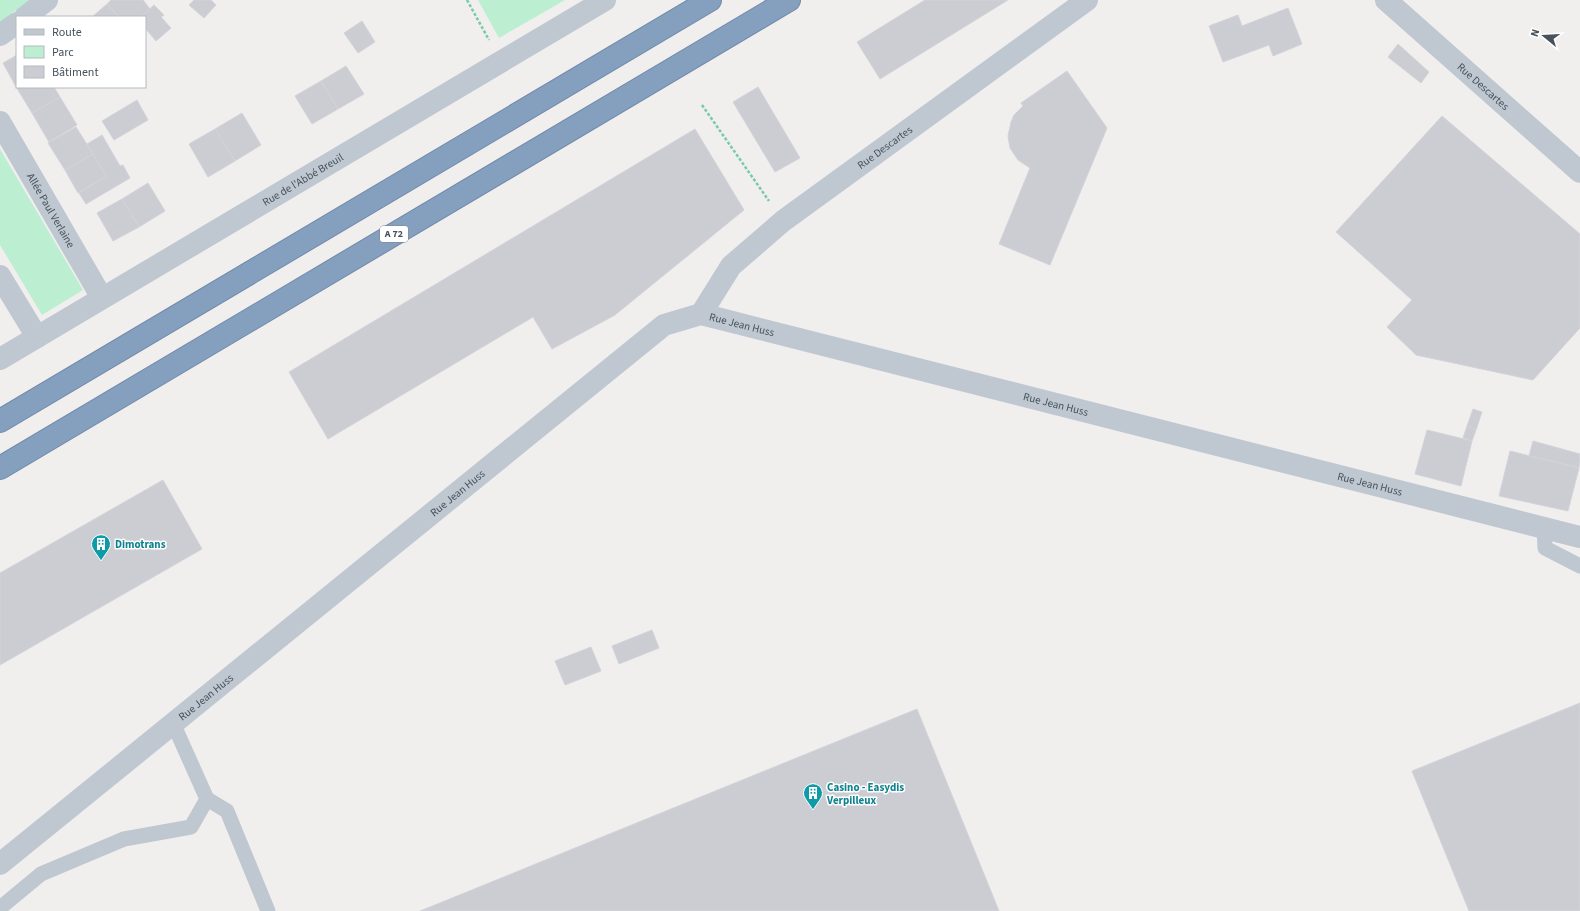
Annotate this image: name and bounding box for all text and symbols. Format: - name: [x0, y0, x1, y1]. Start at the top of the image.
- legend: [16, 16, 146, 88]
- north arrow: [1524, 16, 1564, 56]
- text: Route: [52, 24, 82, 41]
- text: N: [1527, 27, 1543, 39]
- text: Parc: [52, 44, 74, 61]
- street label: Rue Descartes: [1454, 59, 1513, 114]
- text: Bâtiment: [52, 64, 98, 81]
- street label: Rue Descartes: [854, 122, 916, 172]
- street label: Rue de l'Abbé Breuil: [259, 149, 346, 209]
- street label: Allée Paul Verlaine: [23, 170, 79, 251]
- road number: A 72: [380, 226, 408, 242]
- street label: Rue Jean Huss: [708, 309, 776, 340]
- street label: Rue Jean Huss: [1022, 389, 1090, 420]
- street label: Rue Jean Huss: [427, 466, 488, 520]
- street label: Rue Jean Huss: [1336, 468, 1405, 499]
- building icon: Dimotrans: [90, 533, 112, 561]
- place label: Dimotrans: [115, 537, 166, 552]
- street label: Rue Jean Huss: [175, 670, 237, 724]
- place label: Casino - Easydis Verpilleux: [826, 780, 904, 808]
- building icon: Casino - Easydis Verpilleux: [802, 782, 824, 810]

